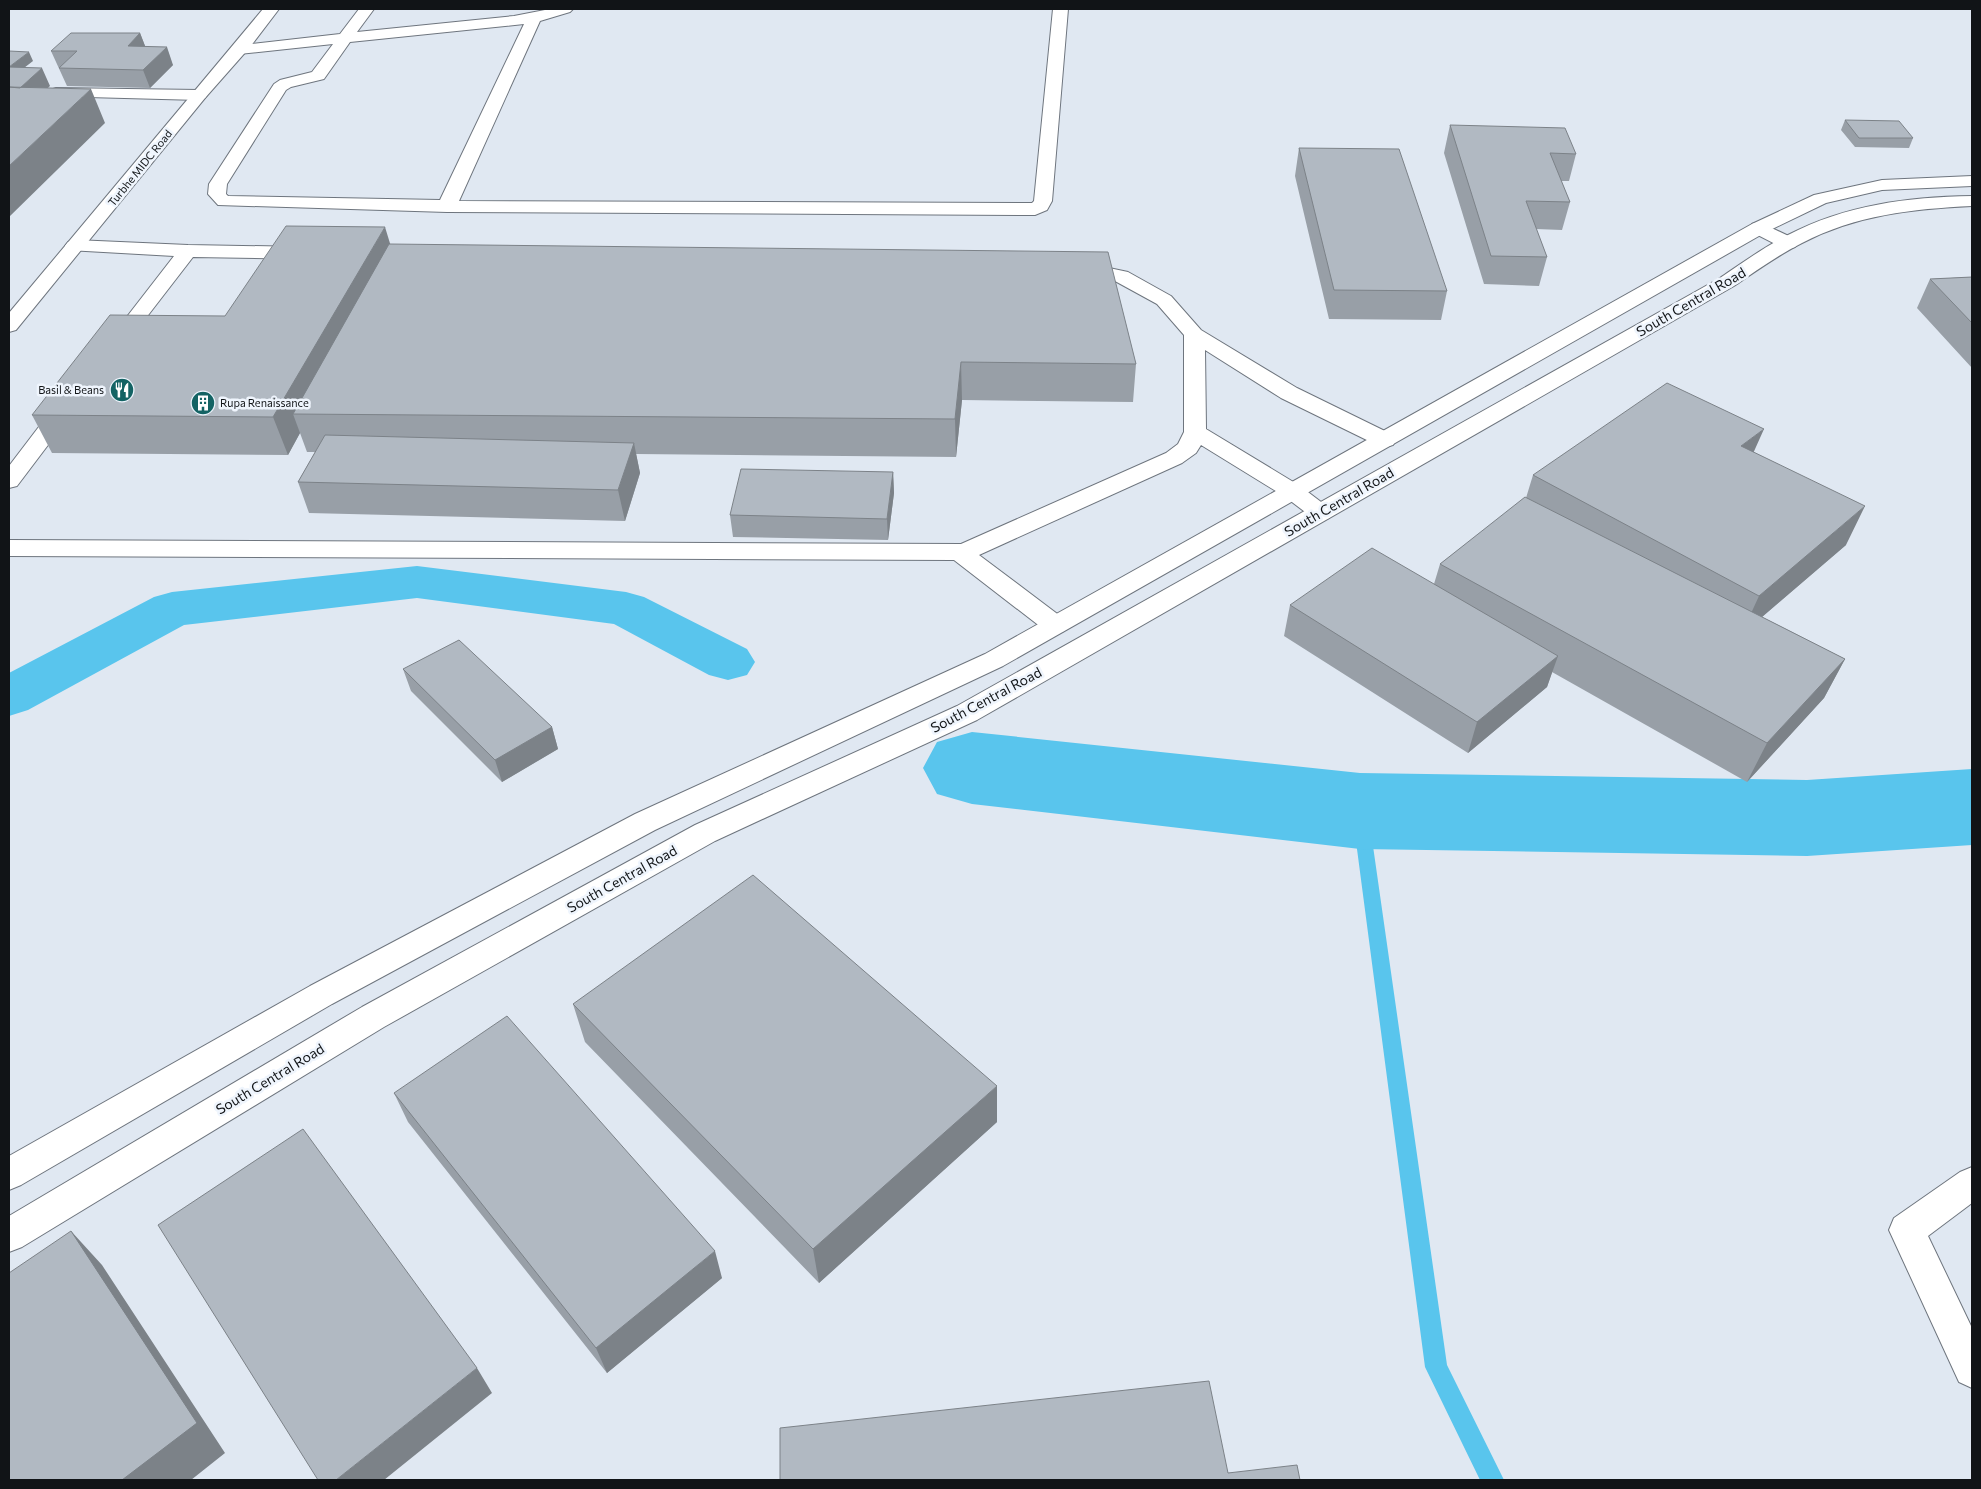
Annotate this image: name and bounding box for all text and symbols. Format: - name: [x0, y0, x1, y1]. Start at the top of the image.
- street label: Turbhe MIDC Road: [105, 127, 174, 208]
- street label: South Central Road: [1633, 263, 1748, 340]
- restaurant icon: Basil & Beans: [109, 377, 135, 403]
- place label: Basil & Beans: [38, 383, 104, 396]
- building icon: Rupa Renaissance: [190, 390, 216, 416]
- place label: Rupa Renaissance: [220, 396, 309, 409]
- street label: South Central Road: [1281, 463, 1396, 540]
- street label: South Central Road: [927, 663, 1044, 736]
- street label: South Central Road: [564, 841, 680, 916]
- street label: South Central Road: [213, 1040, 327, 1118]

